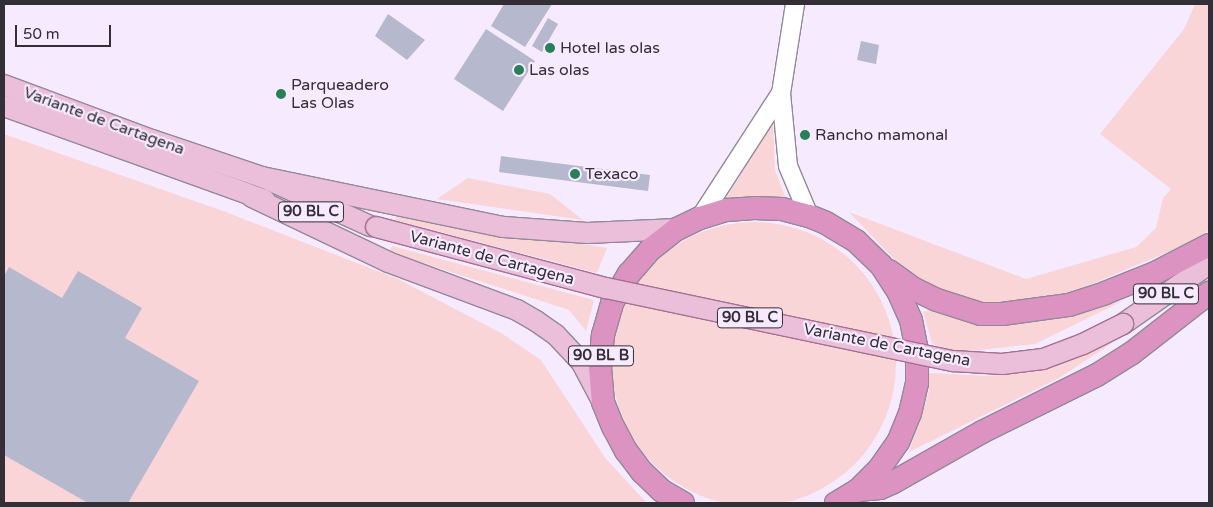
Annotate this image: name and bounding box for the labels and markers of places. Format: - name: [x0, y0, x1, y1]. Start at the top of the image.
- place label: Hotel las olas: [560, 38, 660, 58]
- marker: Hotel las olas: [544, 42, 556, 54]
- place label: Las olas: [529, 60, 589, 80]
- marker: Las olas: [513, 64, 525, 76]
- place label: Parqueadero Las Olas: [291, 75, 389, 113]
- marker: Parqueadero Las Olas: [275, 88, 287, 100]
- place label: Rancho mamonal: [815, 125, 948, 145]
- marker: Rancho mamonal: [799, 129, 811, 141]
- place label: Texaco: [585, 164, 639, 184]
- marker: Texaco: [569, 168, 581, 180]

